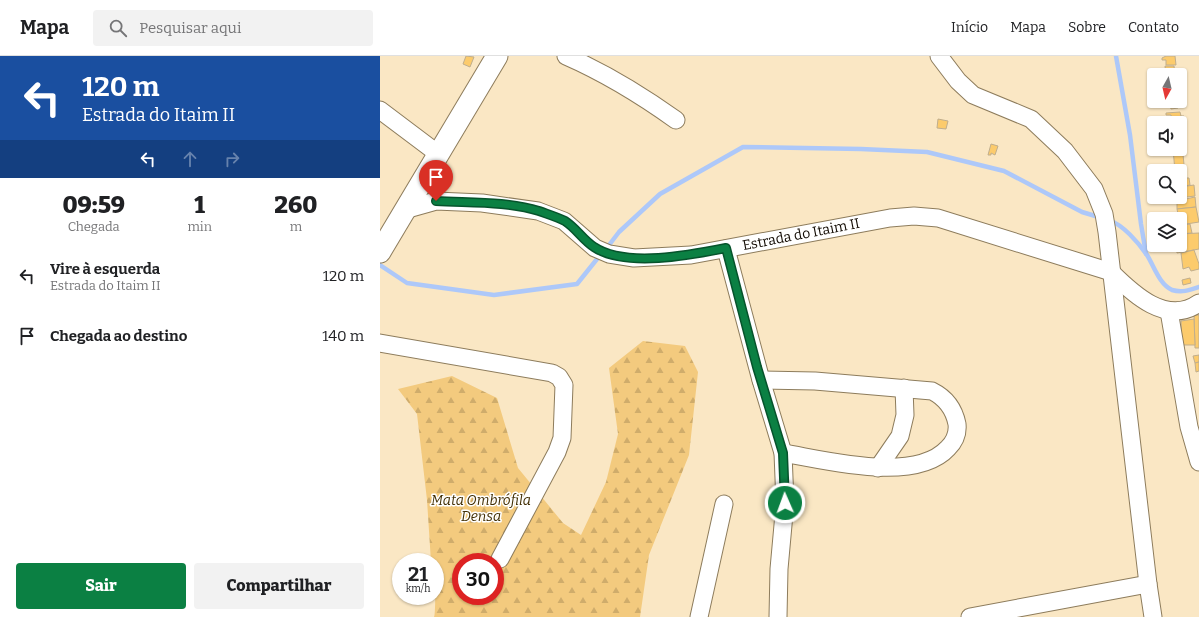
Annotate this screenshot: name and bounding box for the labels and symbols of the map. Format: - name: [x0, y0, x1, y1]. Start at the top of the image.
- north arrow: [1147, 68, 1187, 108]
- pin: [419, 160, 453, 201]
- street label: Estrada do Itaim II: [741, 215, 861, 254]
- position arrow: [764, 482, 806, 524]
- park label: Mata Ombrófila Densa: [431, 492, 531, 525]
- speed limit sign: 30: [452, 553, 504, 605]

